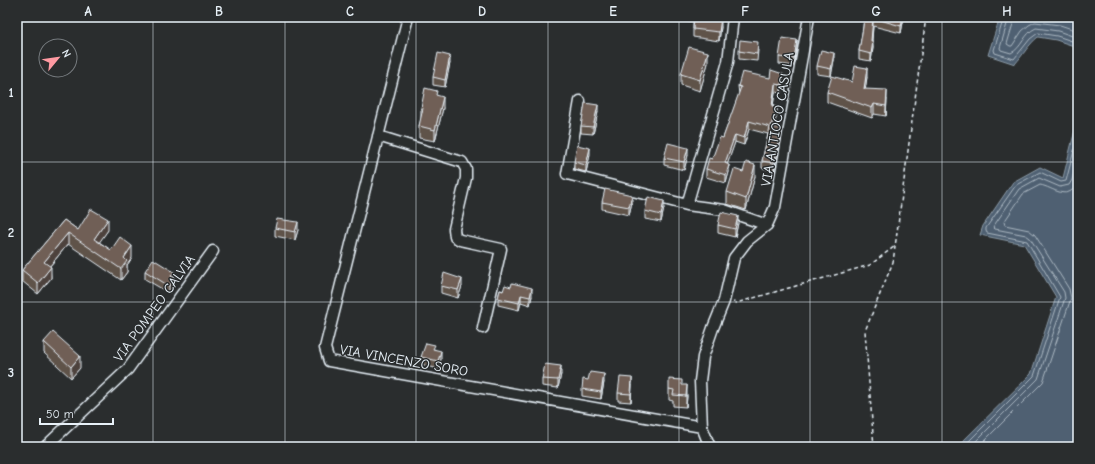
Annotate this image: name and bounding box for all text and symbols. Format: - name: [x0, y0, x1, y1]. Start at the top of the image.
- text: A: [84, 4, 92, 19]
- text: B: [215, 4, 223, 19]
- text: C: [346, 4, 354, 19]
- text: D: [478, 4, 486, 19]
- text: E: [609, 4, 617, 19]
- text: F: [741, 4, 749, 19]
- text: G: [871, 4, 881, 19]
- text: H: [1002, 4, 1012, 19]
- north arrow: [38, 38, 78, 78]
- text: N: [59, 47, 74, 60]
- street label: VIA ANTIOCO CASULA: [757, 51, 798, 188]
- text: 1: [8, 85, 14, 100]
- text: 2: [8, 225, 14, 240]
- street label: VIA POMPEO CALVIA: [110, 252, 199, 365]
- street label: VIA VINCENZO SORO: [339, 341, 469, 380]
- text: 3: [8, 365, 14, 380]
- scale bar: [40, 400, 113, 426]
- text: 50 m: [46, 407, 74, 421]

